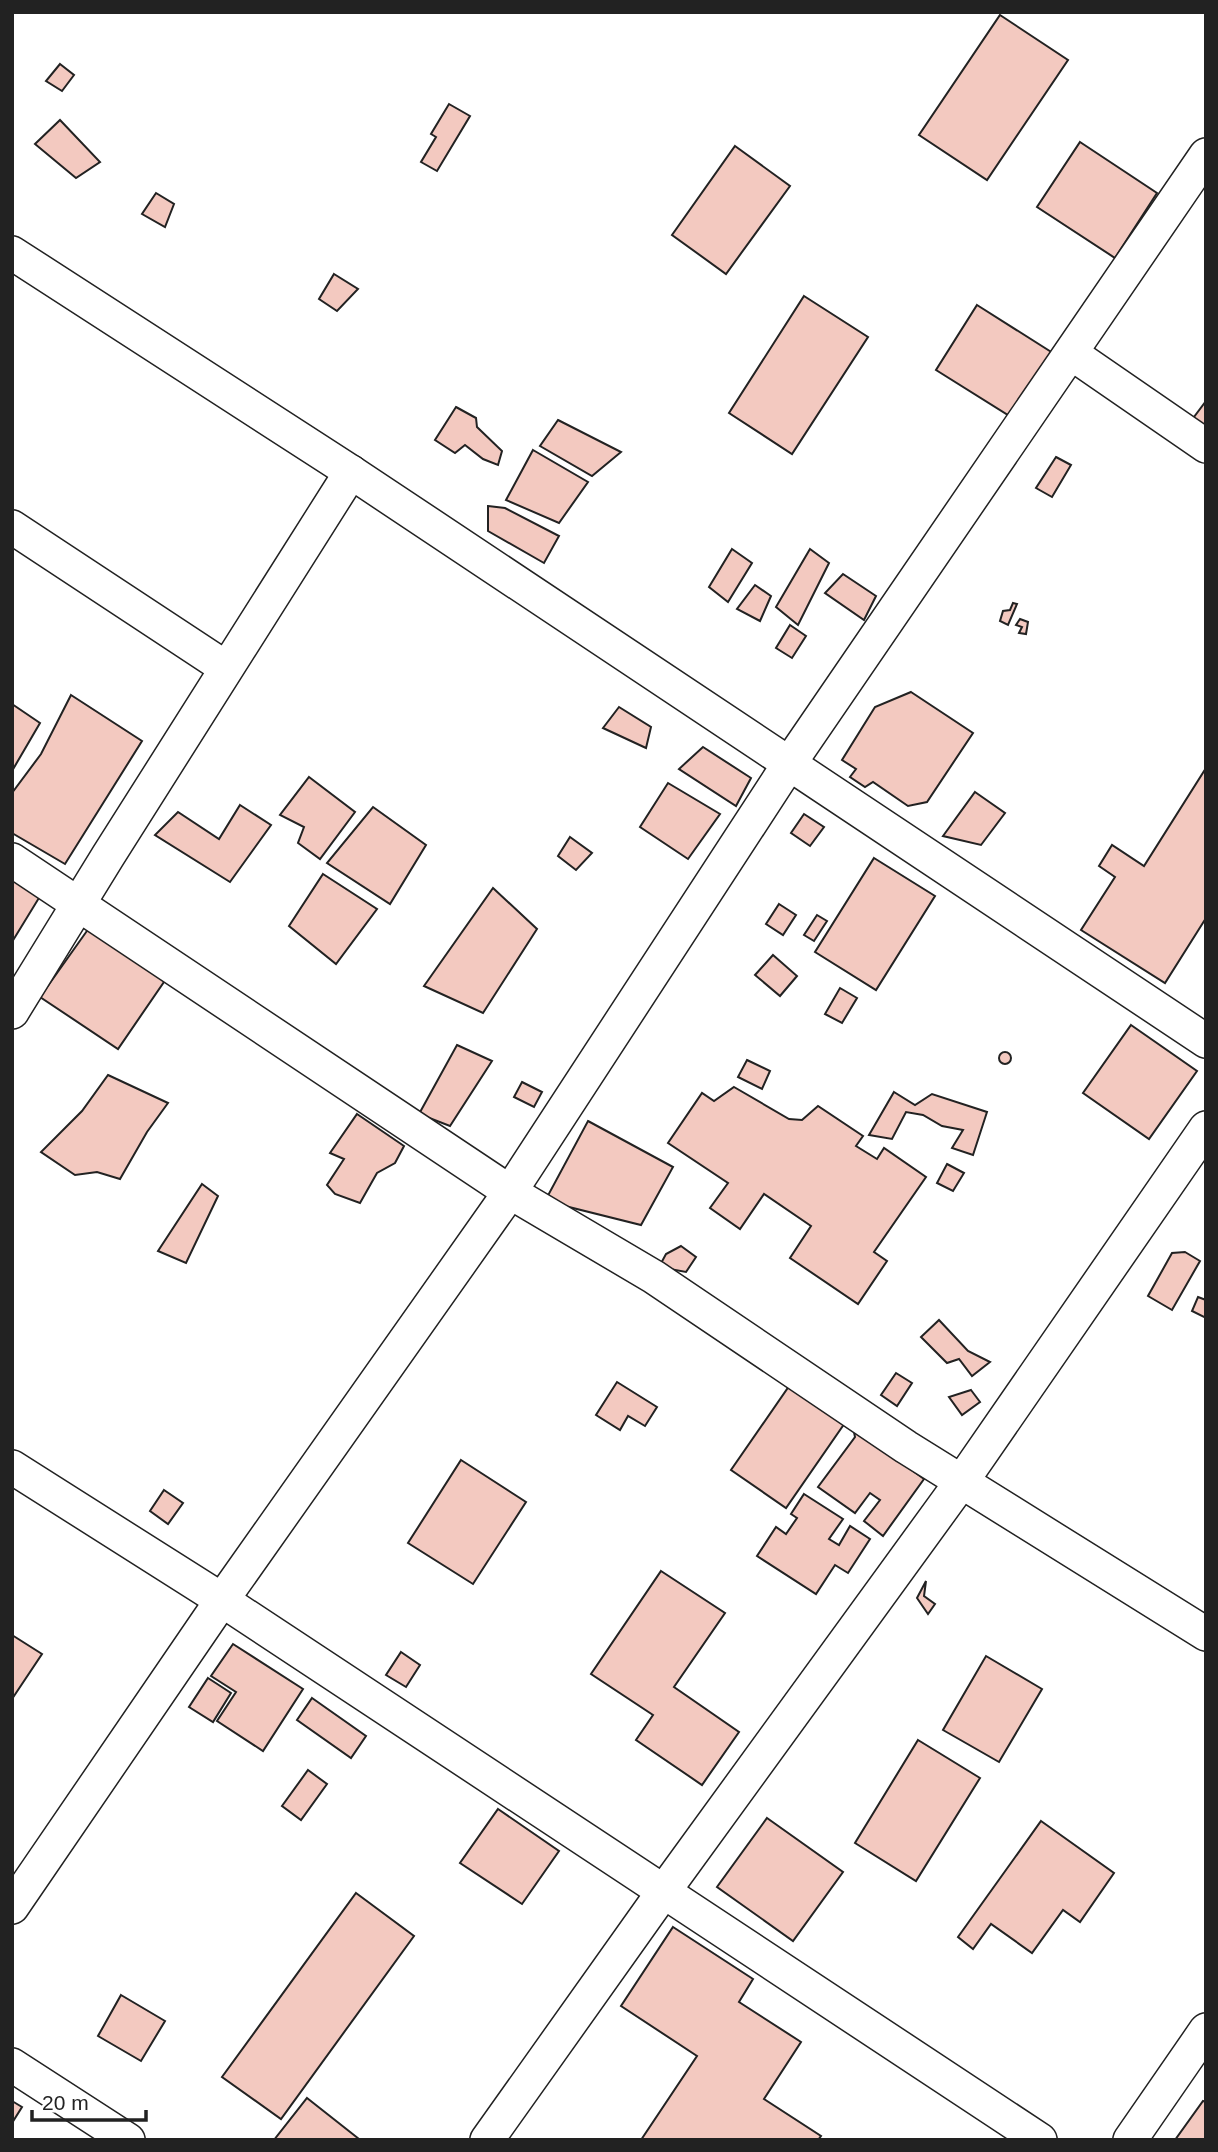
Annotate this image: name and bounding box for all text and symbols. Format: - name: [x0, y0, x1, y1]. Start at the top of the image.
- scale bar: [32, 2078, 145, 2122]
- text: 20 m: [42, 2091, 89, 2114]

